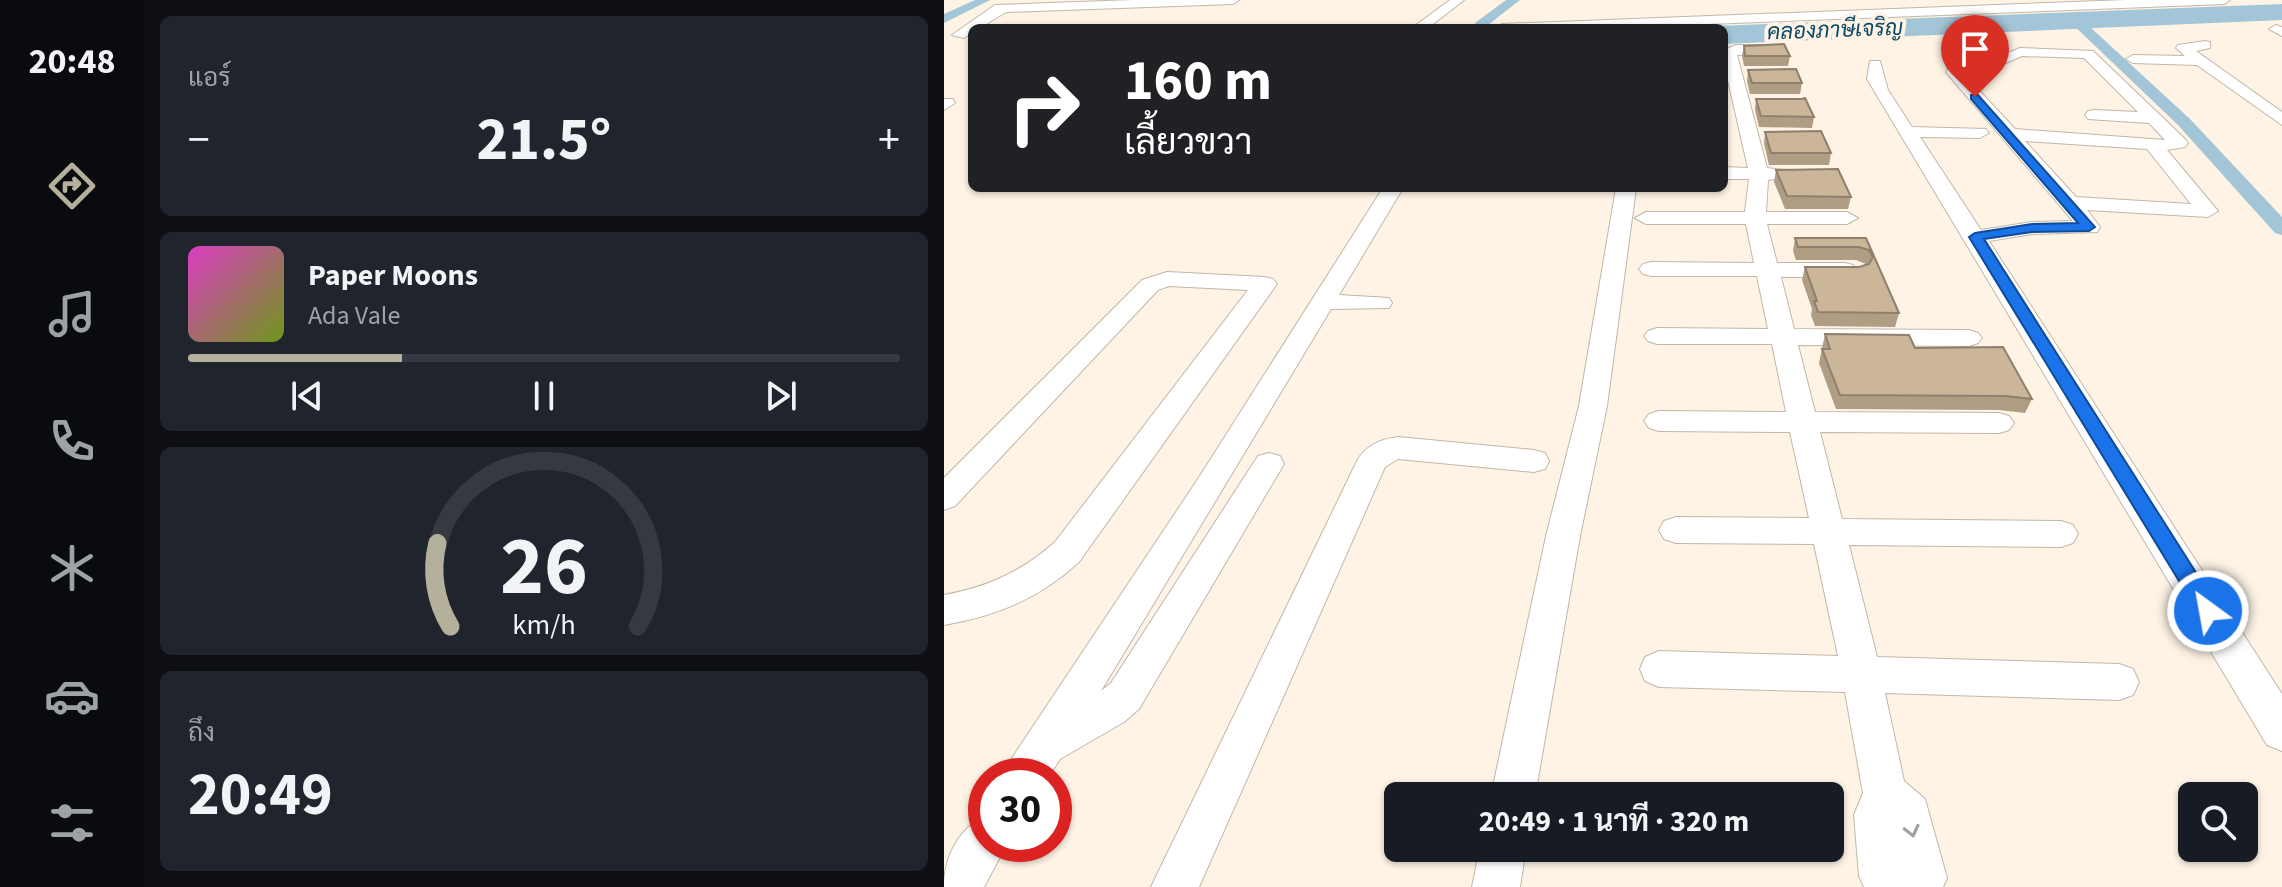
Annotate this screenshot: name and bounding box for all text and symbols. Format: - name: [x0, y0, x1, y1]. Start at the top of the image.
- water label: คลองภาษีเจริญ: [1767, 12, 1904, 48]
- pin: [1941, 15, 2009, 97]
- icon: arrive: [1953, 27, 1997, 71]
- text: 20:48: [29, 36, 115, 87]
- text: 160 m: [1124, 42, 1272, 121]
- icon: right: [992, 56, 1096, 160]
- text: แอร์: [188, 59, 231, 96]
- text: 21.5°: [477, 98, 611, 183]
- text: −: [188, 109, 210, 172]
- text: +: [878, 109, 900, 172]
- text: เลี้ยวขวา: [1124, 117, 1252, 168]
- icon: directions: [44, 158, 100, 214]
- text: Paper Moons: [308, 254, 478, 297]
- icon: music: [44, 286, 100, 342]
- text: Ada Vale: [308, 297, 400, 334]
- icon: previous: [285, 374, 329, 418]
- icon: pause: [522, 374, 566, 418]
- icon: next: [759, 374, 803, 418]
- icon: phone: [44, 413, 100, 469]
- text: 26: [500, 508, 588, 626]
- icon: climate: [44, 540, 100, 596]
- position arrow: [2166, 569, 2250, 653]
- text: km/h: [512, 606, 576, 646]
- icon: car: [44, 668, 100, 724]
- text: ถึง: [188, 714, 215, 751]
- text: 20:49: [188, 753, 333, 838]
- speed limit sign: 30: [968, 758, 1072, 862]
- map controls: [2178, 782, 2258, 862]
- button: search: [2178, 782, 2258, 862]
- icon: filters: [44, 795, 100, 851]
- text: 20:49 · 1 นาที · 320 m: [1479, 800, 1749, 843]
- one-way arrow: [1903, 823, 1920, 837]

